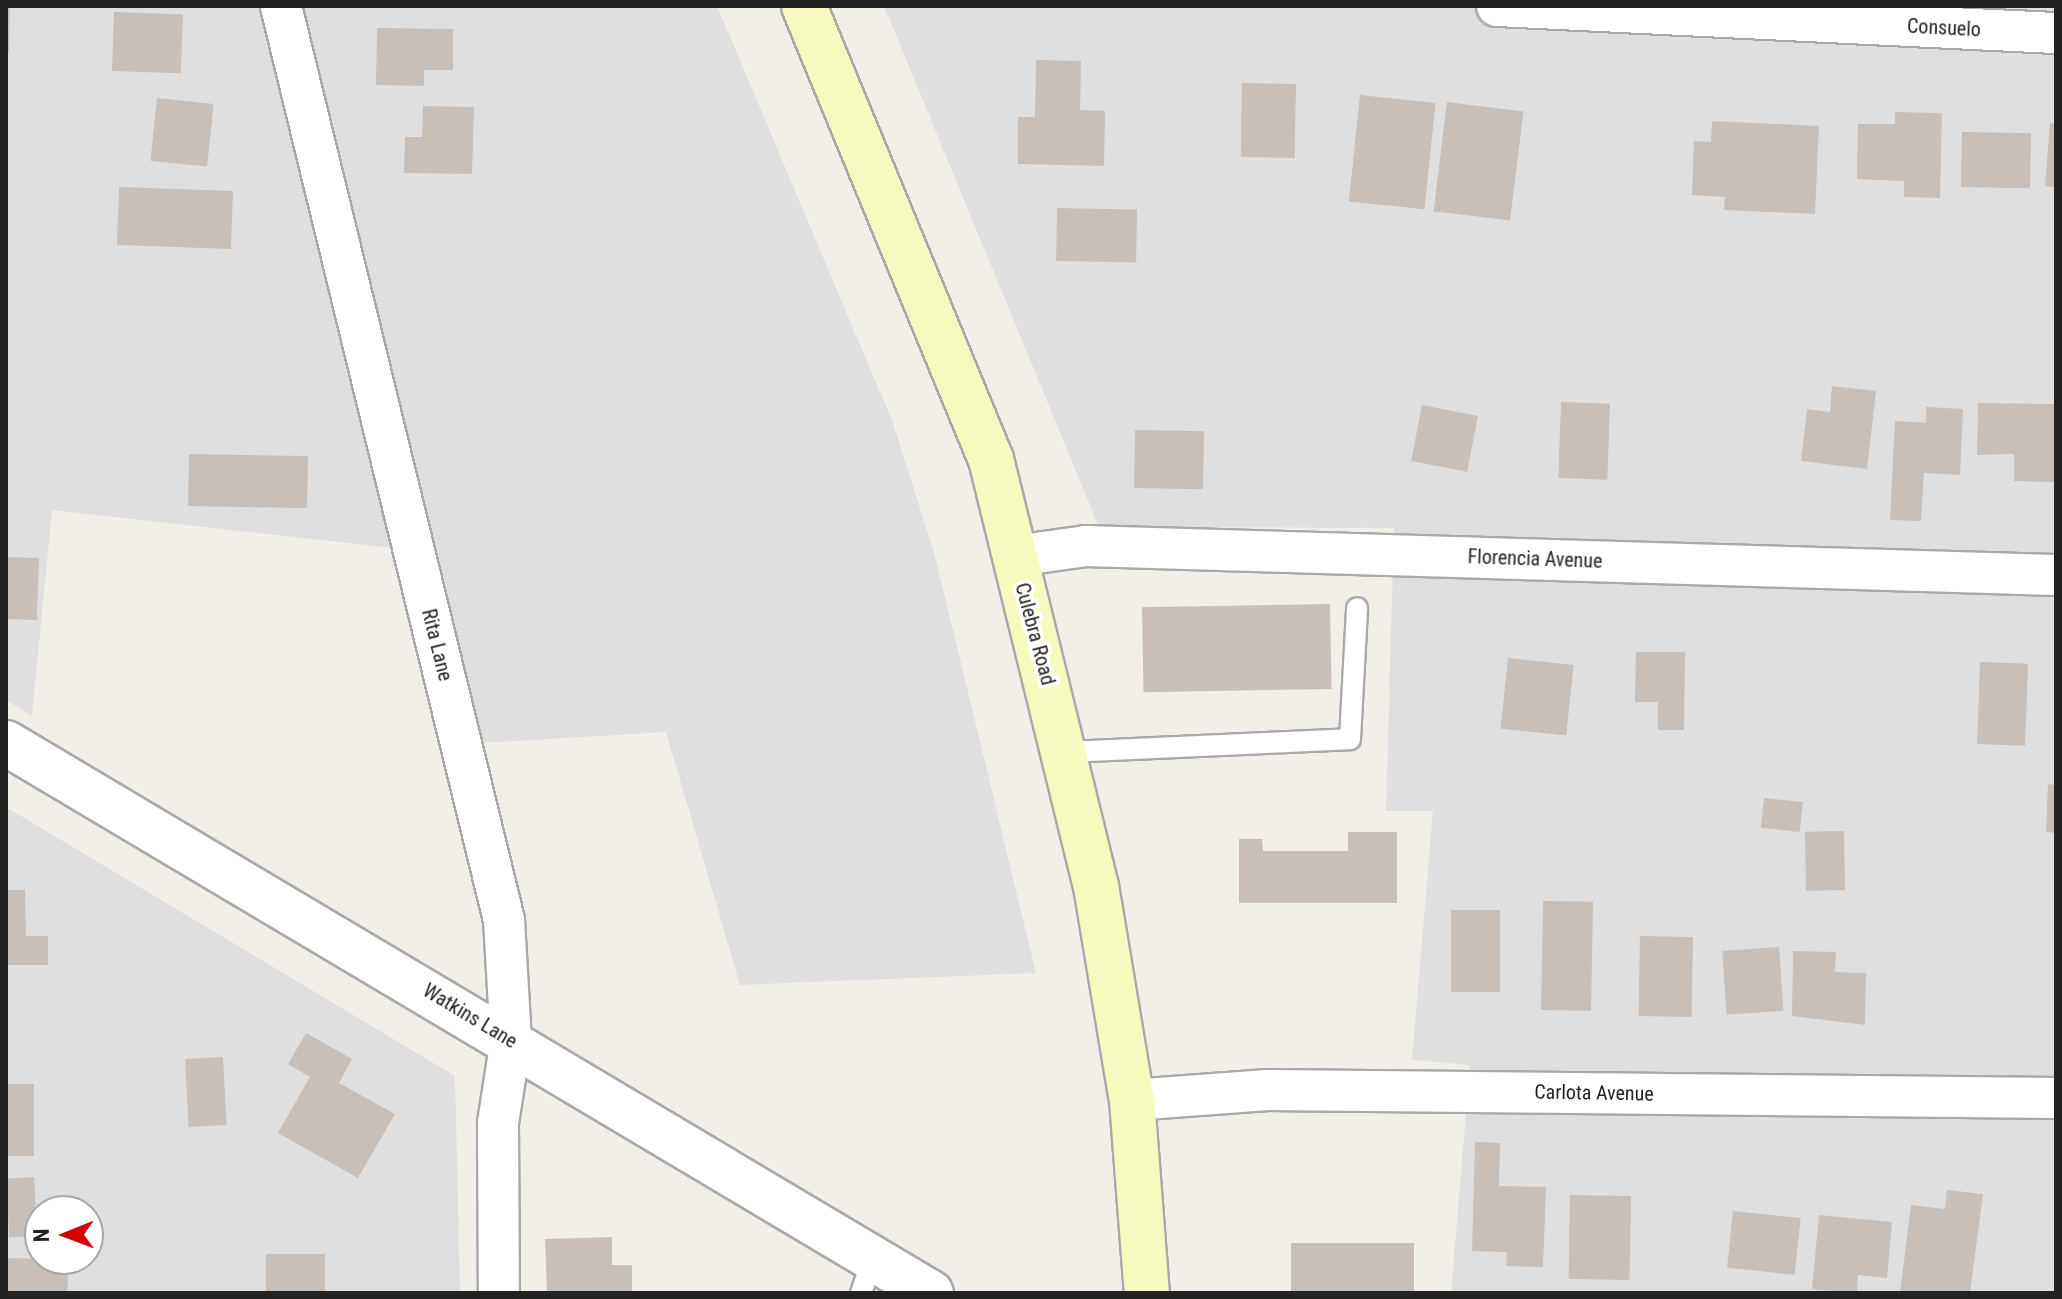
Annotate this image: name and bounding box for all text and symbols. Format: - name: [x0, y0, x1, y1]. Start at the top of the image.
- street label: Consuelo: [1906, 14, 1982, 42]
- street label: Florencia Avenue: [1467, 545, 1603, 573]
- street label: Culebra Road: [1010, 580, 1060, 688]
- street label: Rita Lane: [416, 606, 458, 684]
- street label: Watkins Lane: [419, 979, 521, 1053]
- street label: Carlota Avenue: [1534, 1080, 1654, 1106]
- north arrow: [24, 1195, 104, 1275]
- text: N: [29, 1228, 54, 1242]

